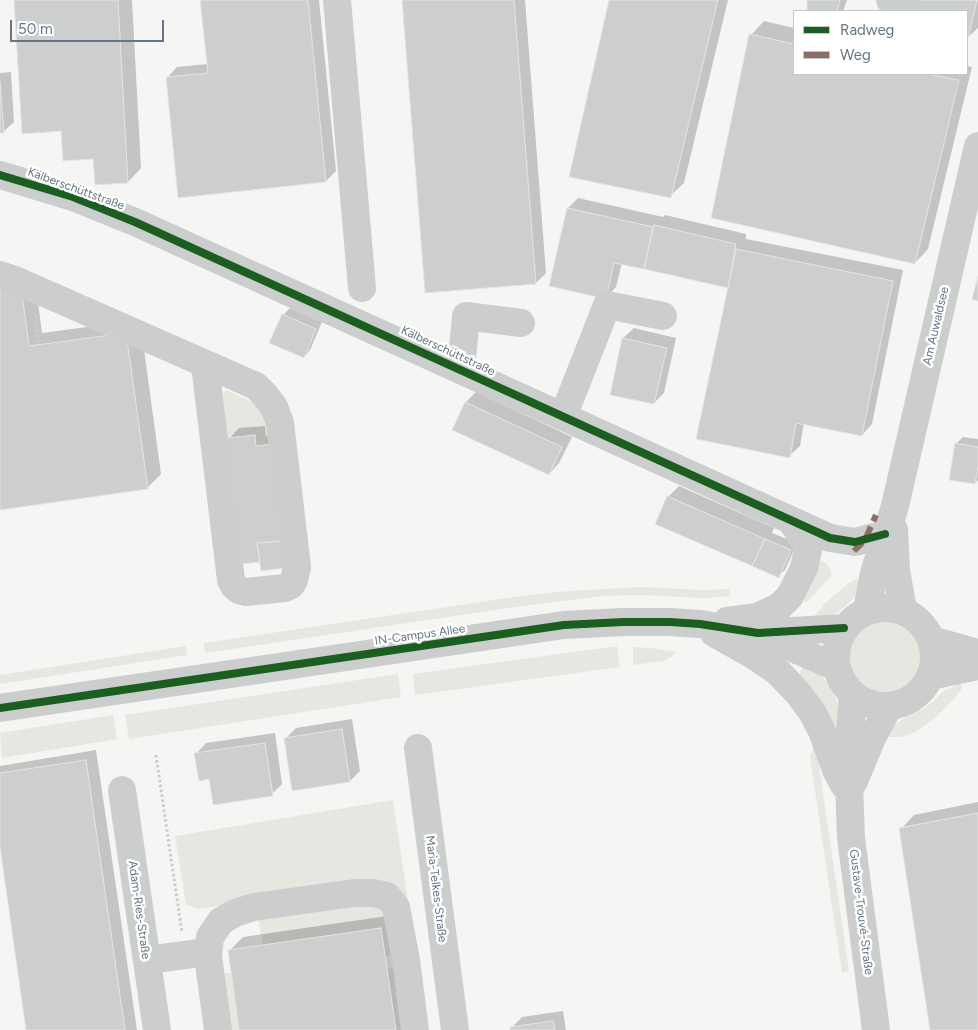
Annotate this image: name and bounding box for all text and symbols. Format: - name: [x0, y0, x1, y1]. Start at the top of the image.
- scale bar: [12, 10, 166, 42]
- legend: [793, 10, 968, 75]
- text: 50 m: [18, 20, 53, 38]
- text: Radweg: [840, 21, 894, 39]
- text: Weg: [840, 46, 871, 64]
- street label: Kälberschüttstraße: [26, 165, 126, 213]
- street label: Am Auwaldsee: [920, 285, 952, 367]
- street label: Kälberschüttstraße: [399, 323, 497, 379]
- street label: IN-Campus Allee: [374, 622, 466, 648]
- street label: Maria-Telkes-Straße: [422, 835, 450, 943]
- street label: Gustave-Trouvé-Straße: [846, 848, 876, 976]
- street label: Adam-Ries-Straße: [125, 860, 153, 960]

